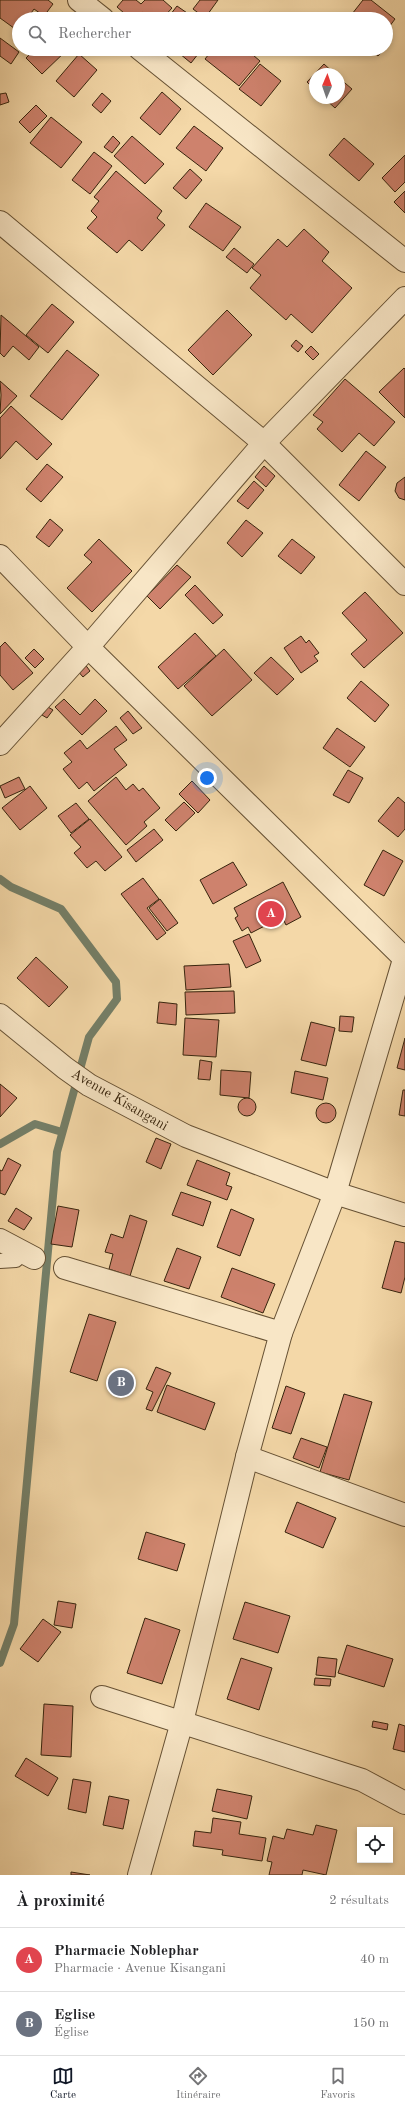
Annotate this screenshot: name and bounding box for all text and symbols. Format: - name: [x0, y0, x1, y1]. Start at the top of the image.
- search box: [12, 12, 393, 56]
- icon: search: [26, 23, 48, 45]
- text: Rechercher: [58, 27, 131, 42]
- north arrow: [309, 68, 345, 104]
- your location: [197, 768, 217, 788]
- pin: A: [258, 899, 284, 929]
- street label: Avenue Kisangani: [69, 1067, 170, 1133]
- pin: B: [108, 1368, 134, 1398]
- map controls: [357, 1827, 393, 1863]
- button: locate: [357, 1827, 393, 1863]
- text: À proximité: [16, 1893, 105, 1910]
- text: 2 résultats: [329, 1894, 389, 1907]
- text: Pharmacie Noblephar: [54, 1944, 199, 1959]
- text: A: [24, 1953, 34, 1966]
- text: 40 m: [360, 1953, 389, 1966]
- text: Pharmacie · Avenue Kisangani: [54, 1962, 226, 1975]
- text: Eglise: [54, 2008, 95, 2023]
- text: B: [24, 2017, 34, 2030]
- text: 150 m: [352, 2017, 389, 2030]
- text: Église: [54, 2026, 89, 2039]
- tab: Carte: [50, 2065, 76, 2103]
- tab: Itinéraire: [176, 2065, 221, 2103]
- tab: Favoris: [320, 2065, 355, 2103]

